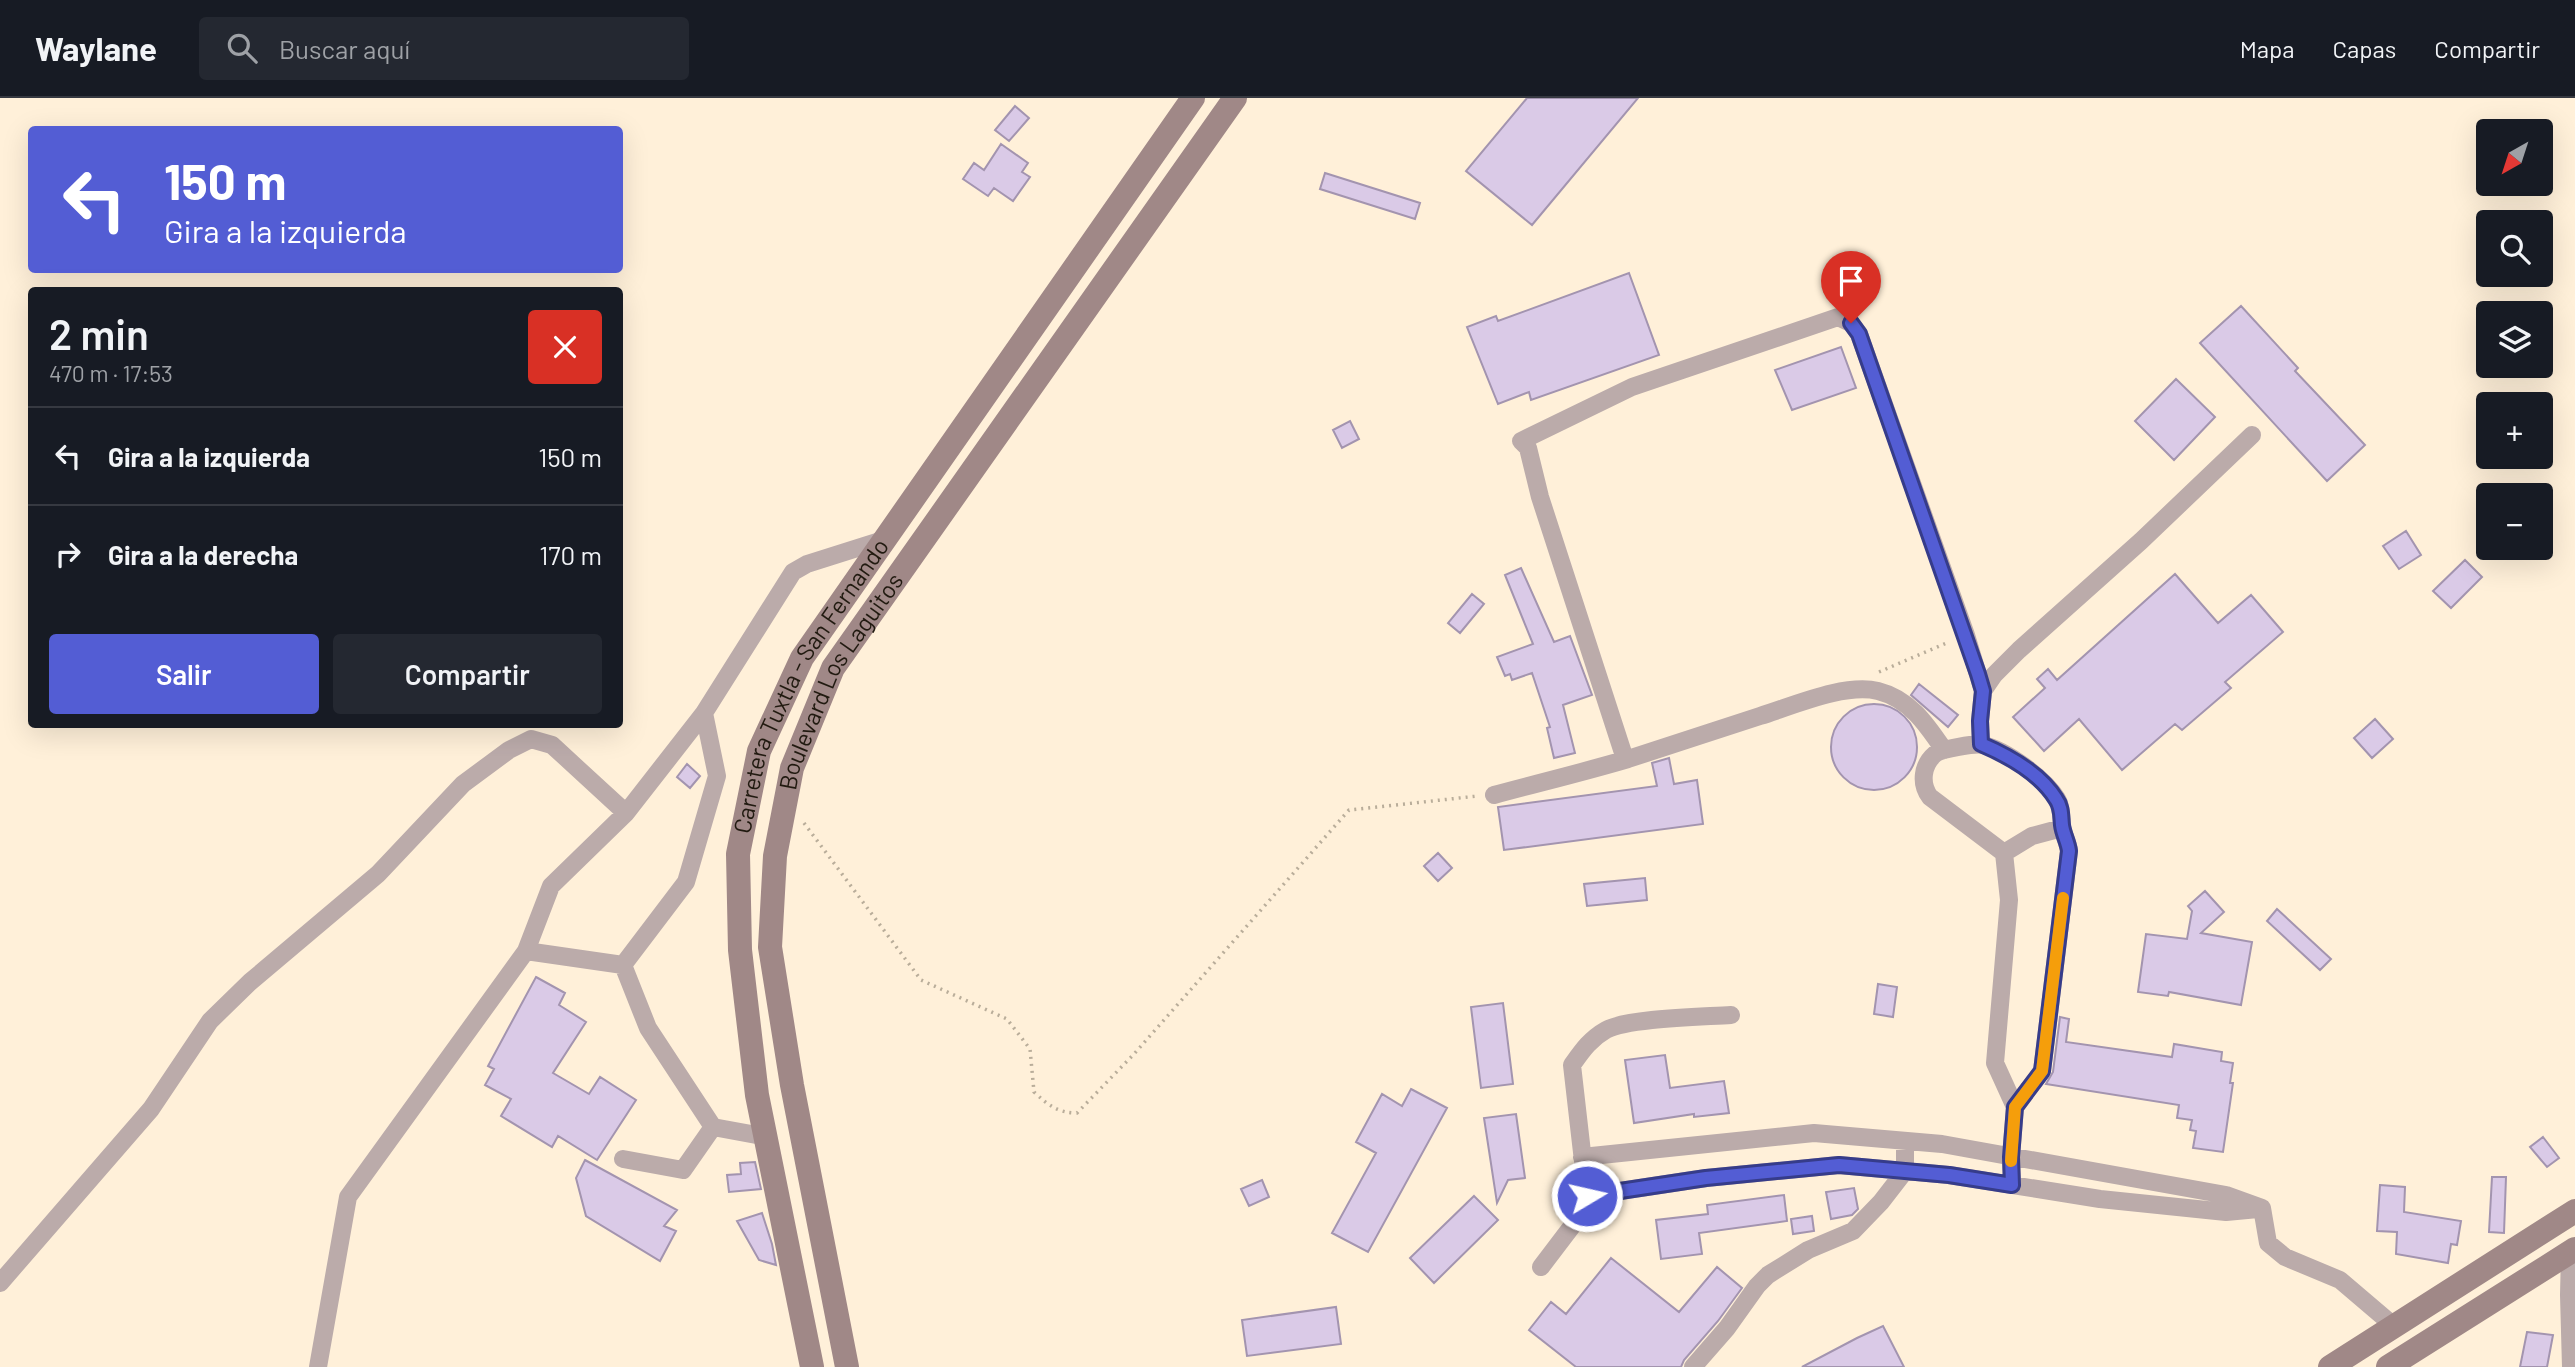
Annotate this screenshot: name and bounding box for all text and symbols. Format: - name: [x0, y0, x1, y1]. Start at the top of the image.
- search box: [199, 17, 689, 80]
- text: Waylane: [35, 28, 157, 68]
- icon: search: [223, 29, 261, 67]
- text: Buscar aquí: [279, 33, 410, 64]
- text: Mapa: [2240, 34, 2295, 63]
- text: Capas: [2333, 34, 2396, 63]
- text: Compartir: [2434, 34, 2540, 63]
- north arrow: [2476, 119, 2553, 196]
- map controls: [2476, 119, 2553, 560]
- text: 150 m: [164, 151, 286, 210]
- icon: left: [49, 154, 140, 245]
- button: search: [2476, 210, 2553, 287]
- text: Gira a la izquierda: [164, 211, 407, 249]
- pin: [1821, 251, 1881, 323]
- icon: arrive: [1832, 262, 1870, 300]
- button: layers: [2476, 301, 2553, 378]
- text: 2 min: [49, 308, 149, 358]
- button: close: [528, 310, 602, 384]
- text: 470 m · 17:53: [49, 359, 173, 387]
- button: +: [2476, 392, 2553, 469]
- icon: left: [49, 437, 87, 475]
- text: Gira a la izquierda: [108, 441, 310, 472]
- text: 150 m: [538, 441, 602, 472]
- button: −: [2476, 483, 2553, 560]
- street label: Carretera Tuxtla - San Fernando: [727, 532, 894, 836]
- icon: right: [49, 535, 87, 573]
- text: Gira a la derecha: [108, 539, 298, 570]
- text: 170 m: [539, 539, 602, 570]
- street label: Boulevard Los Laguitos: [772, 567, 908, 792]
- button: Salir: [49, 634, 319, 714]
- button: Compartir: [333, 634, 602, 714]
- position arrow: [1550, 1159, 1624, 1233]

